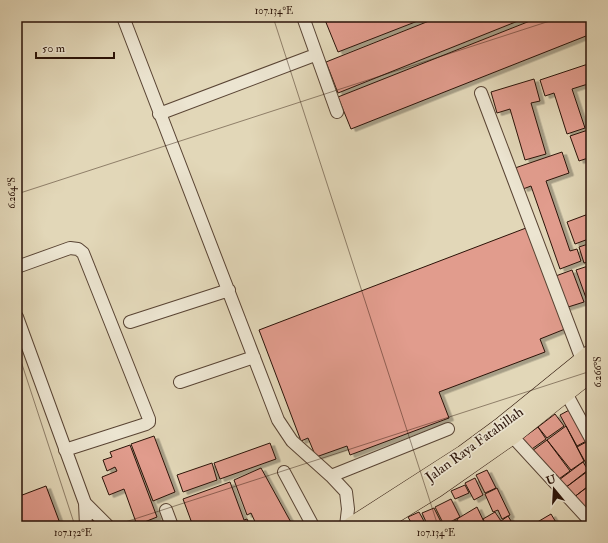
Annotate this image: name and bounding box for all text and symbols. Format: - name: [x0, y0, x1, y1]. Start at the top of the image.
- text: 107.134°E: [255, 5, 293, 17]
- scale bar: [36, 34, 114, 60]
- text: 50 m: [42, 41, 66, 56]
- text: 6.264°S: [6, 177, 18, 209]
- text: 6.266°S: [592, 356, 604, 388]
- street label: Jalan Raya Fatahillah: [421, 403, 528, 487]
- north arrow: [534, 469, 574, 509]
- text: U: [545, 472, 558, 488]
- text: 107.132°E: [54, 527, 92, 539]
- text: 107.134°E: [417, 527, 455, 539]

